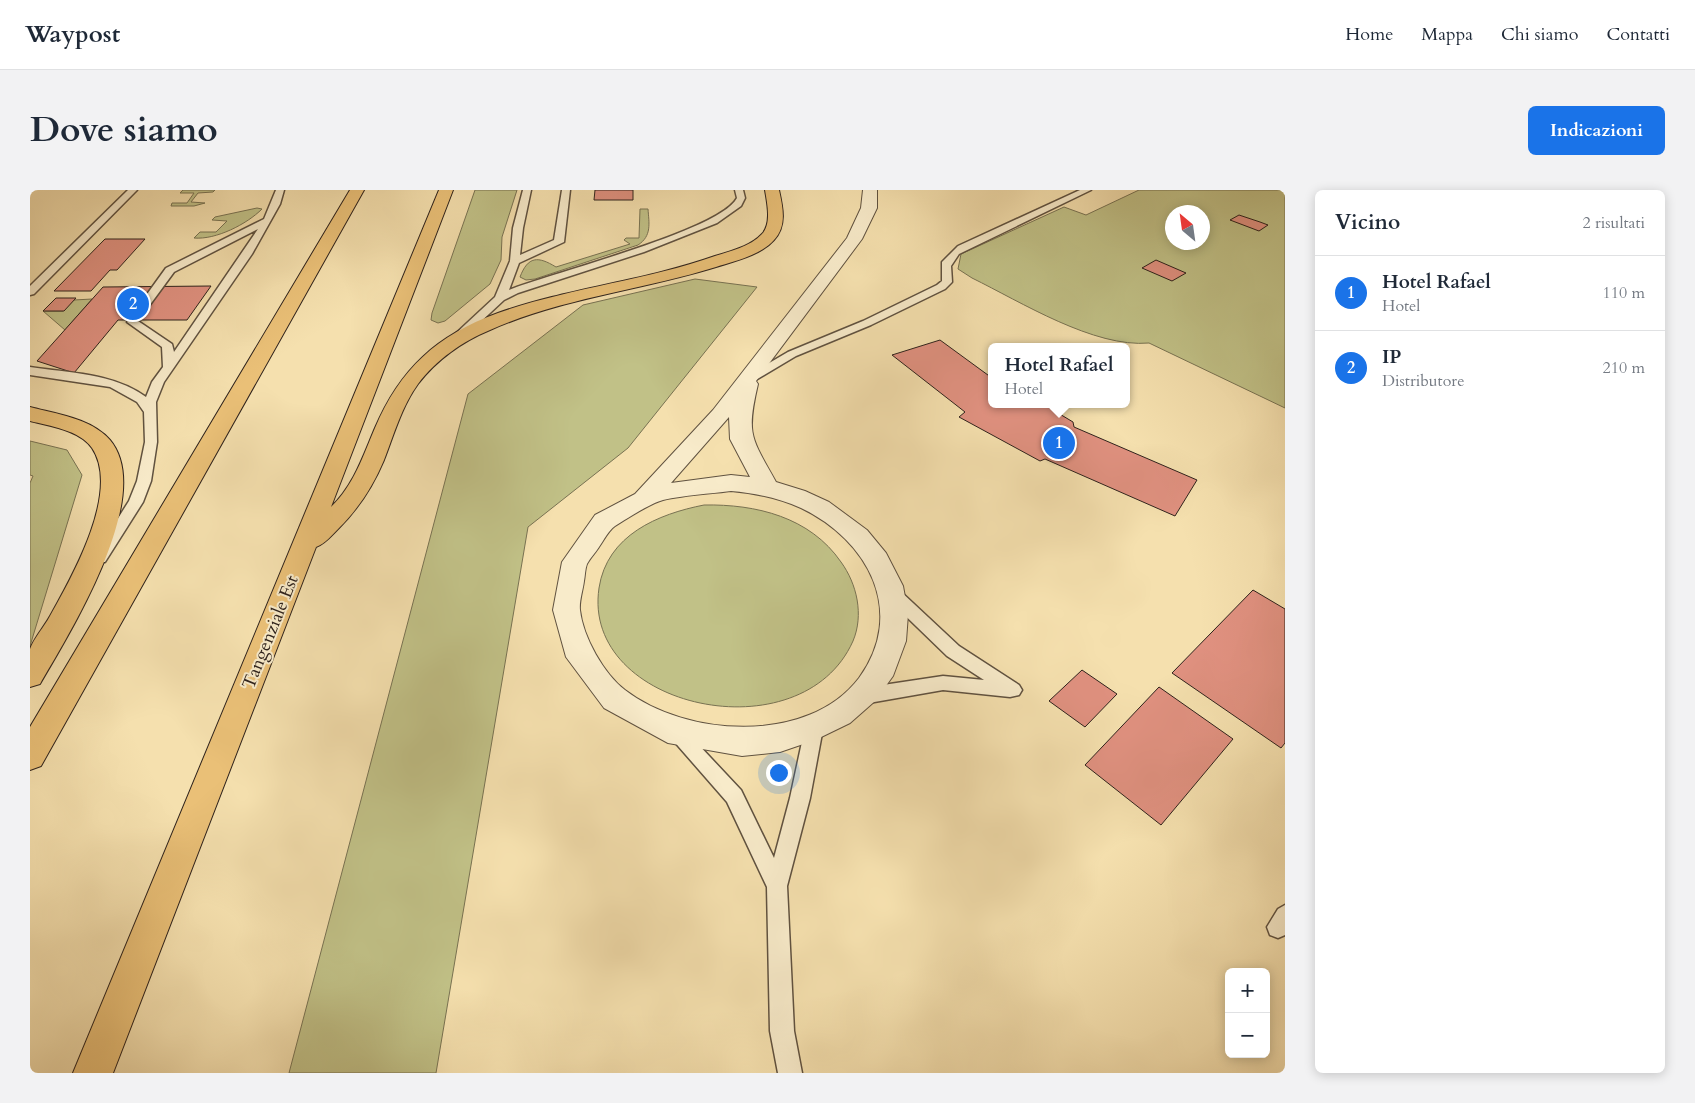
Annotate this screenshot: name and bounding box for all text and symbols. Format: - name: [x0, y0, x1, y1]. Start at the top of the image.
- text: Waypost: [25, 18, 120, 51]
- text: Home: [1345, 22, 1393, 47]
- text: Mappa: [1421, 22, 1473, 47]
- text: Chi siamo: [1501, 22, 1578, 47]
- text: Contatti: [1606, 22, 1670, 47]
- text: Dove siamo: [30, 106, 218, 154]
- button: Indicazioni: [1528, 106, 1665, 155]
- north arrow: [1165, 205, 1210, 250]
- text: Vicino: [1335, 208, 1400, 237]
- text: 2 risultati: [1582, 212, 1645, 234]
- text: Hotel Rafael: [1382, 269, 1491, 295]
- text: 1: [1347, 282, 1355, 304]
- text: 110 m: [1603, 282, 1645, 304]
- pin: 2: [117, 285, 149, 323]
- text: Hotel: [1382, 295, 1420, 317]
- popup: [988, 343, 1130, 408]
- text: IP: [1382, 344, 1401, 370]
- text: Hotel Rafael: [1005, 352, 1113, 378]
- text: 2: [1347, 357, 1355, 379]
- text: 210 m: [1603, 357, 1645, 379]
- text: Distributore: [1382, 370, 1464, 392]
- text: Hotel: [1005, 378, 1043, 400]
- pin: 1: [1043, 424, 1075, 462]
- street label: Tangenziale Est: [236, 571, 305, 693]
- your location: [766, 760, 792, 786]
- map controls: [1225, 968, 1270, 1058]
- button: +: [1225, 968, 1270, 1013]
- button: −: [1225, 1013, 1270, 1058]

